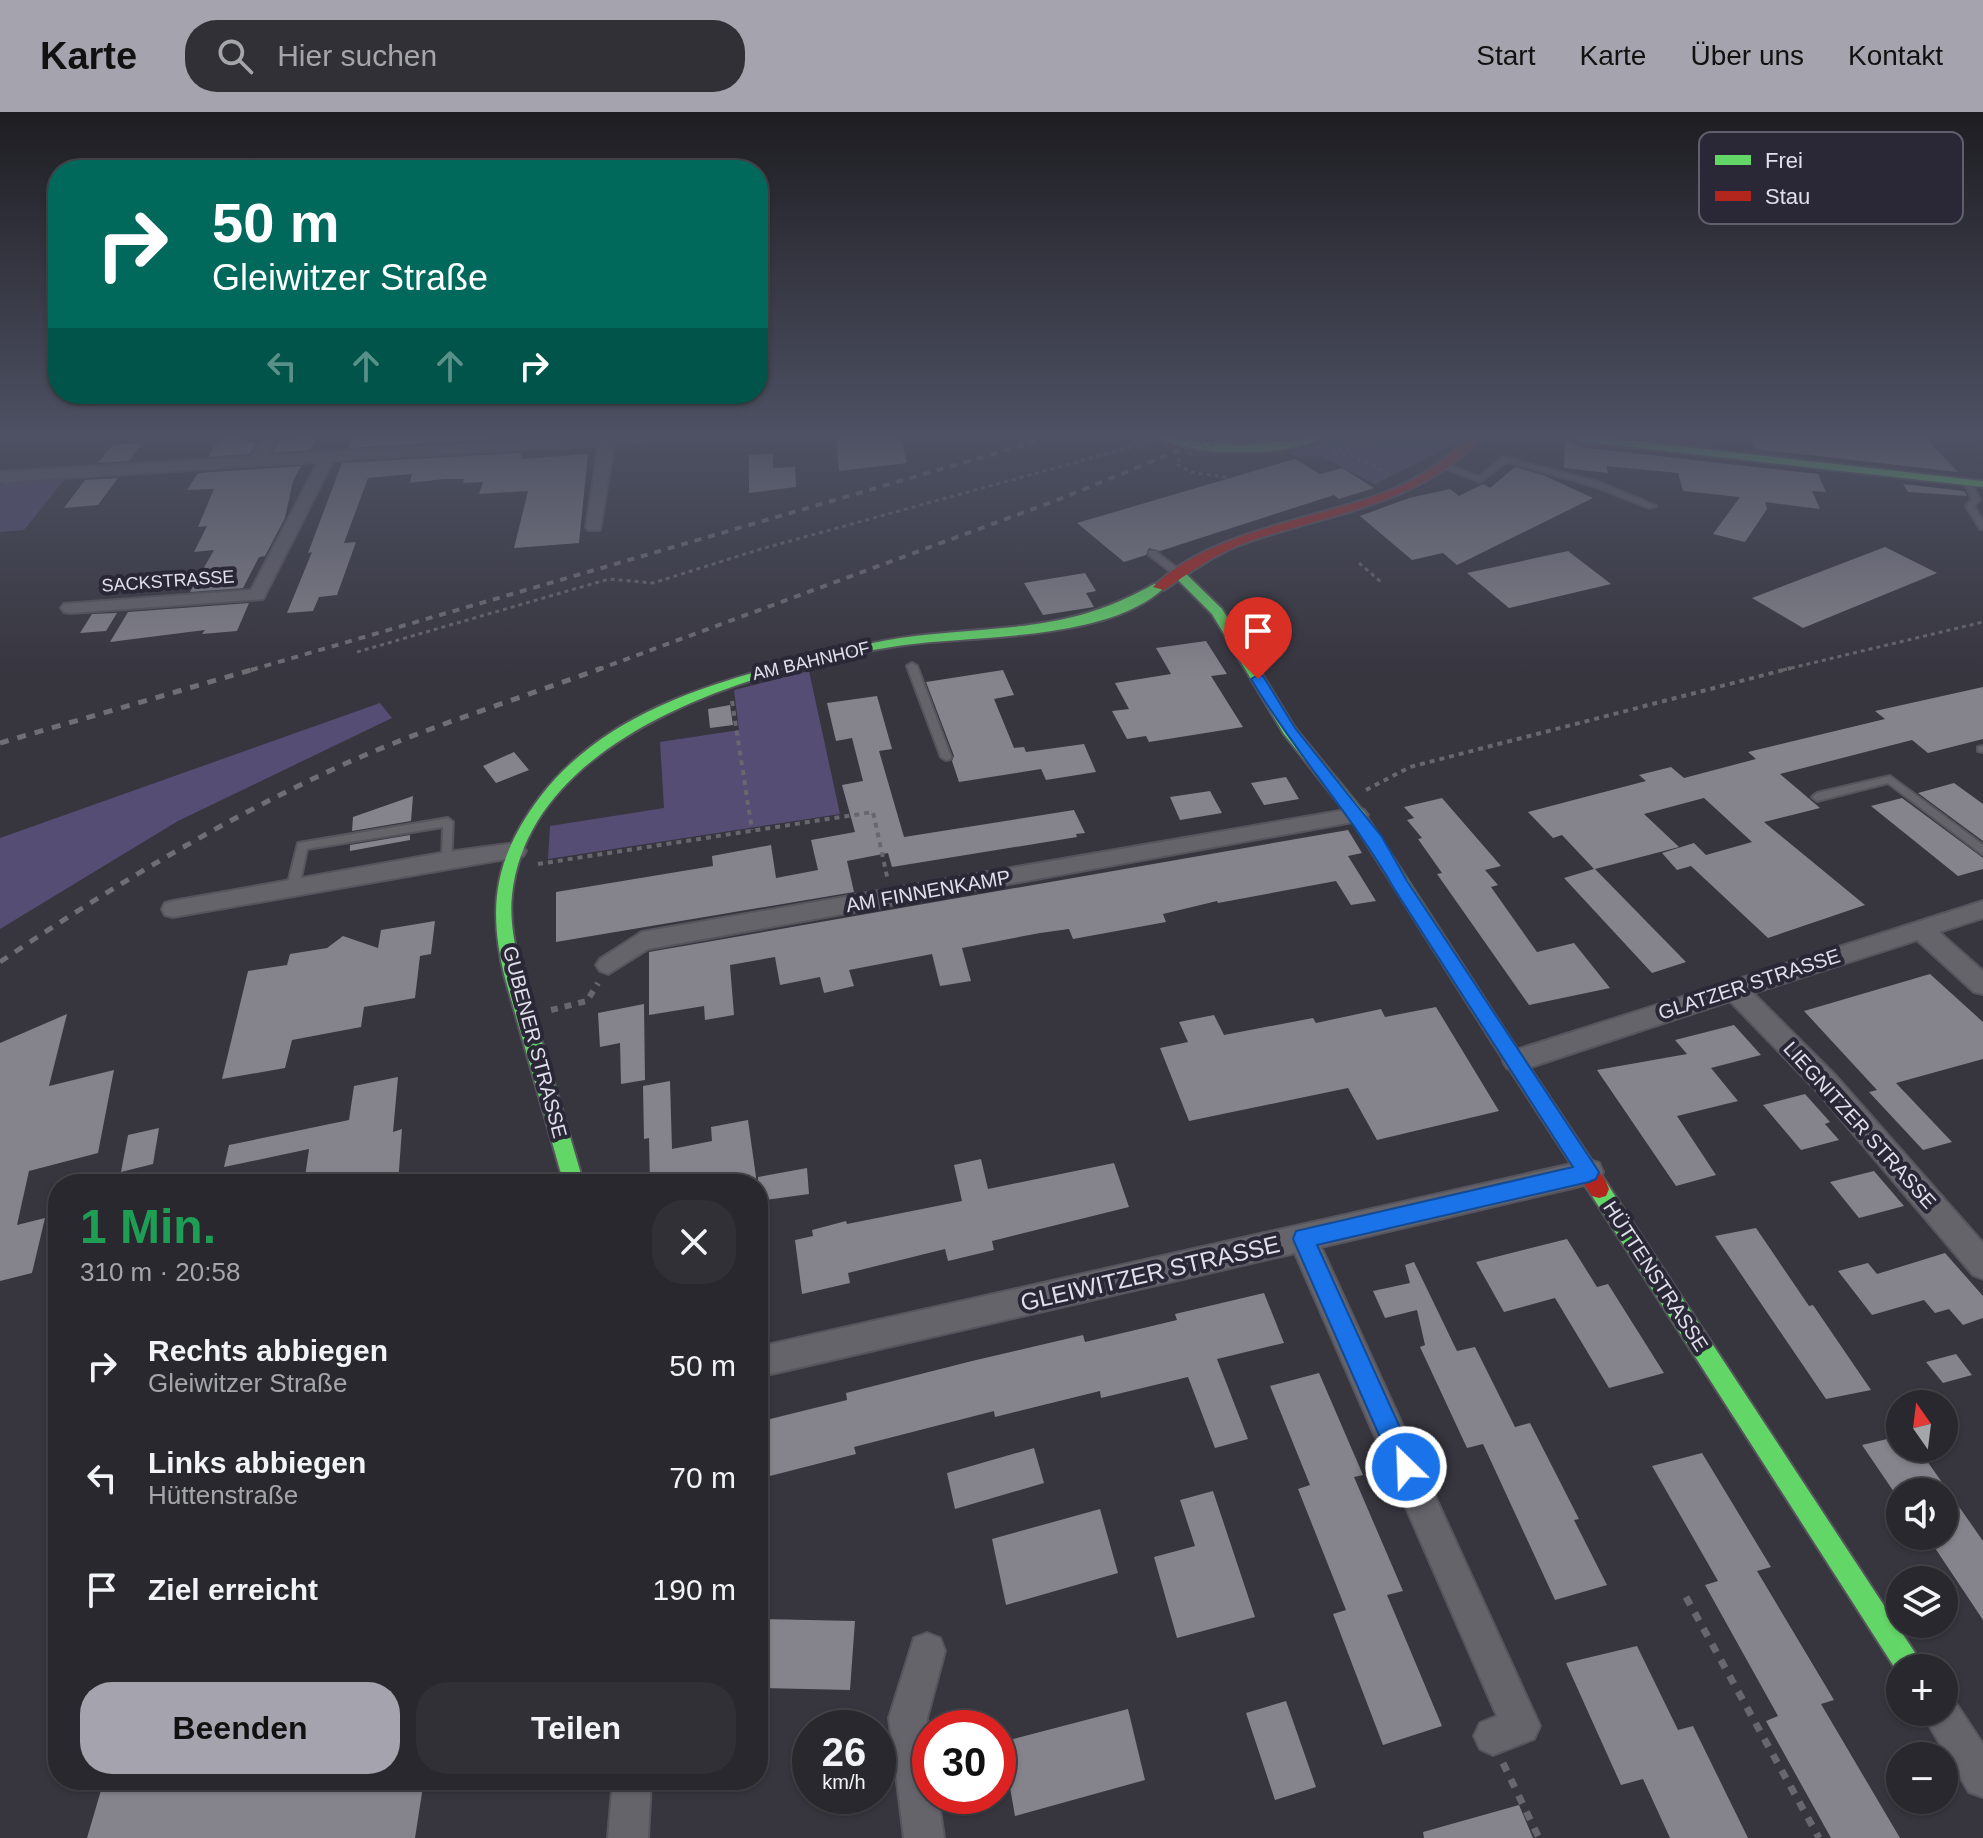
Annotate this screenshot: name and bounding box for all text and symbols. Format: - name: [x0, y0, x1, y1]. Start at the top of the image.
- search box: [185, 20, 745, 92]
- icon: search: [213, 34, 257, 78]
- text: Karte: [40, 35, 137, 77]
- text: Hier suchen: [277, 39, 437, 72]
- text: Start: [1476, 40, 1535, 71]
- text: Karte: [1579, 40, 1646, 71]
- text: Über uns: [1690, 40, 1804, 71]
- text: Kontakt: [1848, 40, 1943, 71]
- legend: [1699, 132, 1963, 224]
- text: Frei: [1765, 148, 1803, 173]
- text: Stau: [1765, 184, 1810, 209]
- text: 50 m: [212, 191, 340, 254]
- icon: right: [80, 192, 184, 296]
- text: Gleiwitzer Straße: [212, 257, 488, 298]
- icon: left: [260, 344, 304, 388]
- icon: ahead: [344, 344, 388, 388]
- icon: ahead: [428, 344, 472, 388]
- icon: right: [512, 344, 556, 388]
- street label: SACKSTRASSE: [101, 566, 235, 596]
- pin: [1224, 597, 1292, 679]
- icon: arrive: [1236, 609, 1280, 653]
- street label: AM BAHNHOF: [750, 638, 872, 684]
- street label: AM FINNENKAMP: [844, 866, 1012, 916]
- street label: GUBENER STRASSE: [499, 944, 571, 1140]
- street label: GLATZER STRASSE: [1655, 944, 1843, 1024]
- street label: LIEGNITZER STRASSE: [1779, 1037, 1941, 1213]
- street label: HÜTTENSTRASSE: [1599, 1197, 1713, 1355]
- text: 1 Min.: [80, 1200, 216, 1253]
- button: close: [652, 1200, 736, 1284]
- street label: GLEIWITZER STRASSE: [1018, 1230, 1282, 1316]
- text: 310 m · 20:58: [80, 1257, 240, 1287]
- text: Rechts abbiegen: [148, 1334, 388, 1367]
- icon: right: [80, 1344, 124, 1388]
- text: 50 m: [669, 1349, 736, 1382]
- text: Gleiwitzer Straße: [148, 1368, 347, 1398]
- north arrow: [1886, 1390, 1958, 1462]
- map controls: [1886, 1390, 1958, 1814]
- position arrow: [1364, 1425, 1448, 1509]
- text: Links abbiegen: [148, 1446, 366, 1479]
- icon: left: [80, 1456, 124, 1500]
- text: 70 m: [669, 1461, 736, 1494]
- button: sound: [1886, 1478, 1958, 1550]
- text: Hüttenstraße: [148, 1480, 298, 1510]
- button: layers: [1886, 1566, 1958, 1638]
- icon: arrive: [80, 1568, 124, 1612]
- text: Ziel erreicht: [148, 1573, 318, 1606]
- text: 190 m: [653, 1573, 736, 1606]
- button: +: [1886, 1654, 1958, 1726]
- button: Beenden: [80, 1682, 400, 1774]
- button: Teilen: [416, 1682, 736, 1774]
- speed limit sign: 30: [912, 1710, 1016, 1814]
- text: 26: [822, 1730, 866, 1774]
- button: −: [1886, 1742, 1958, 1814]
- text: km/h: [822, 1771, 866, 1793]

